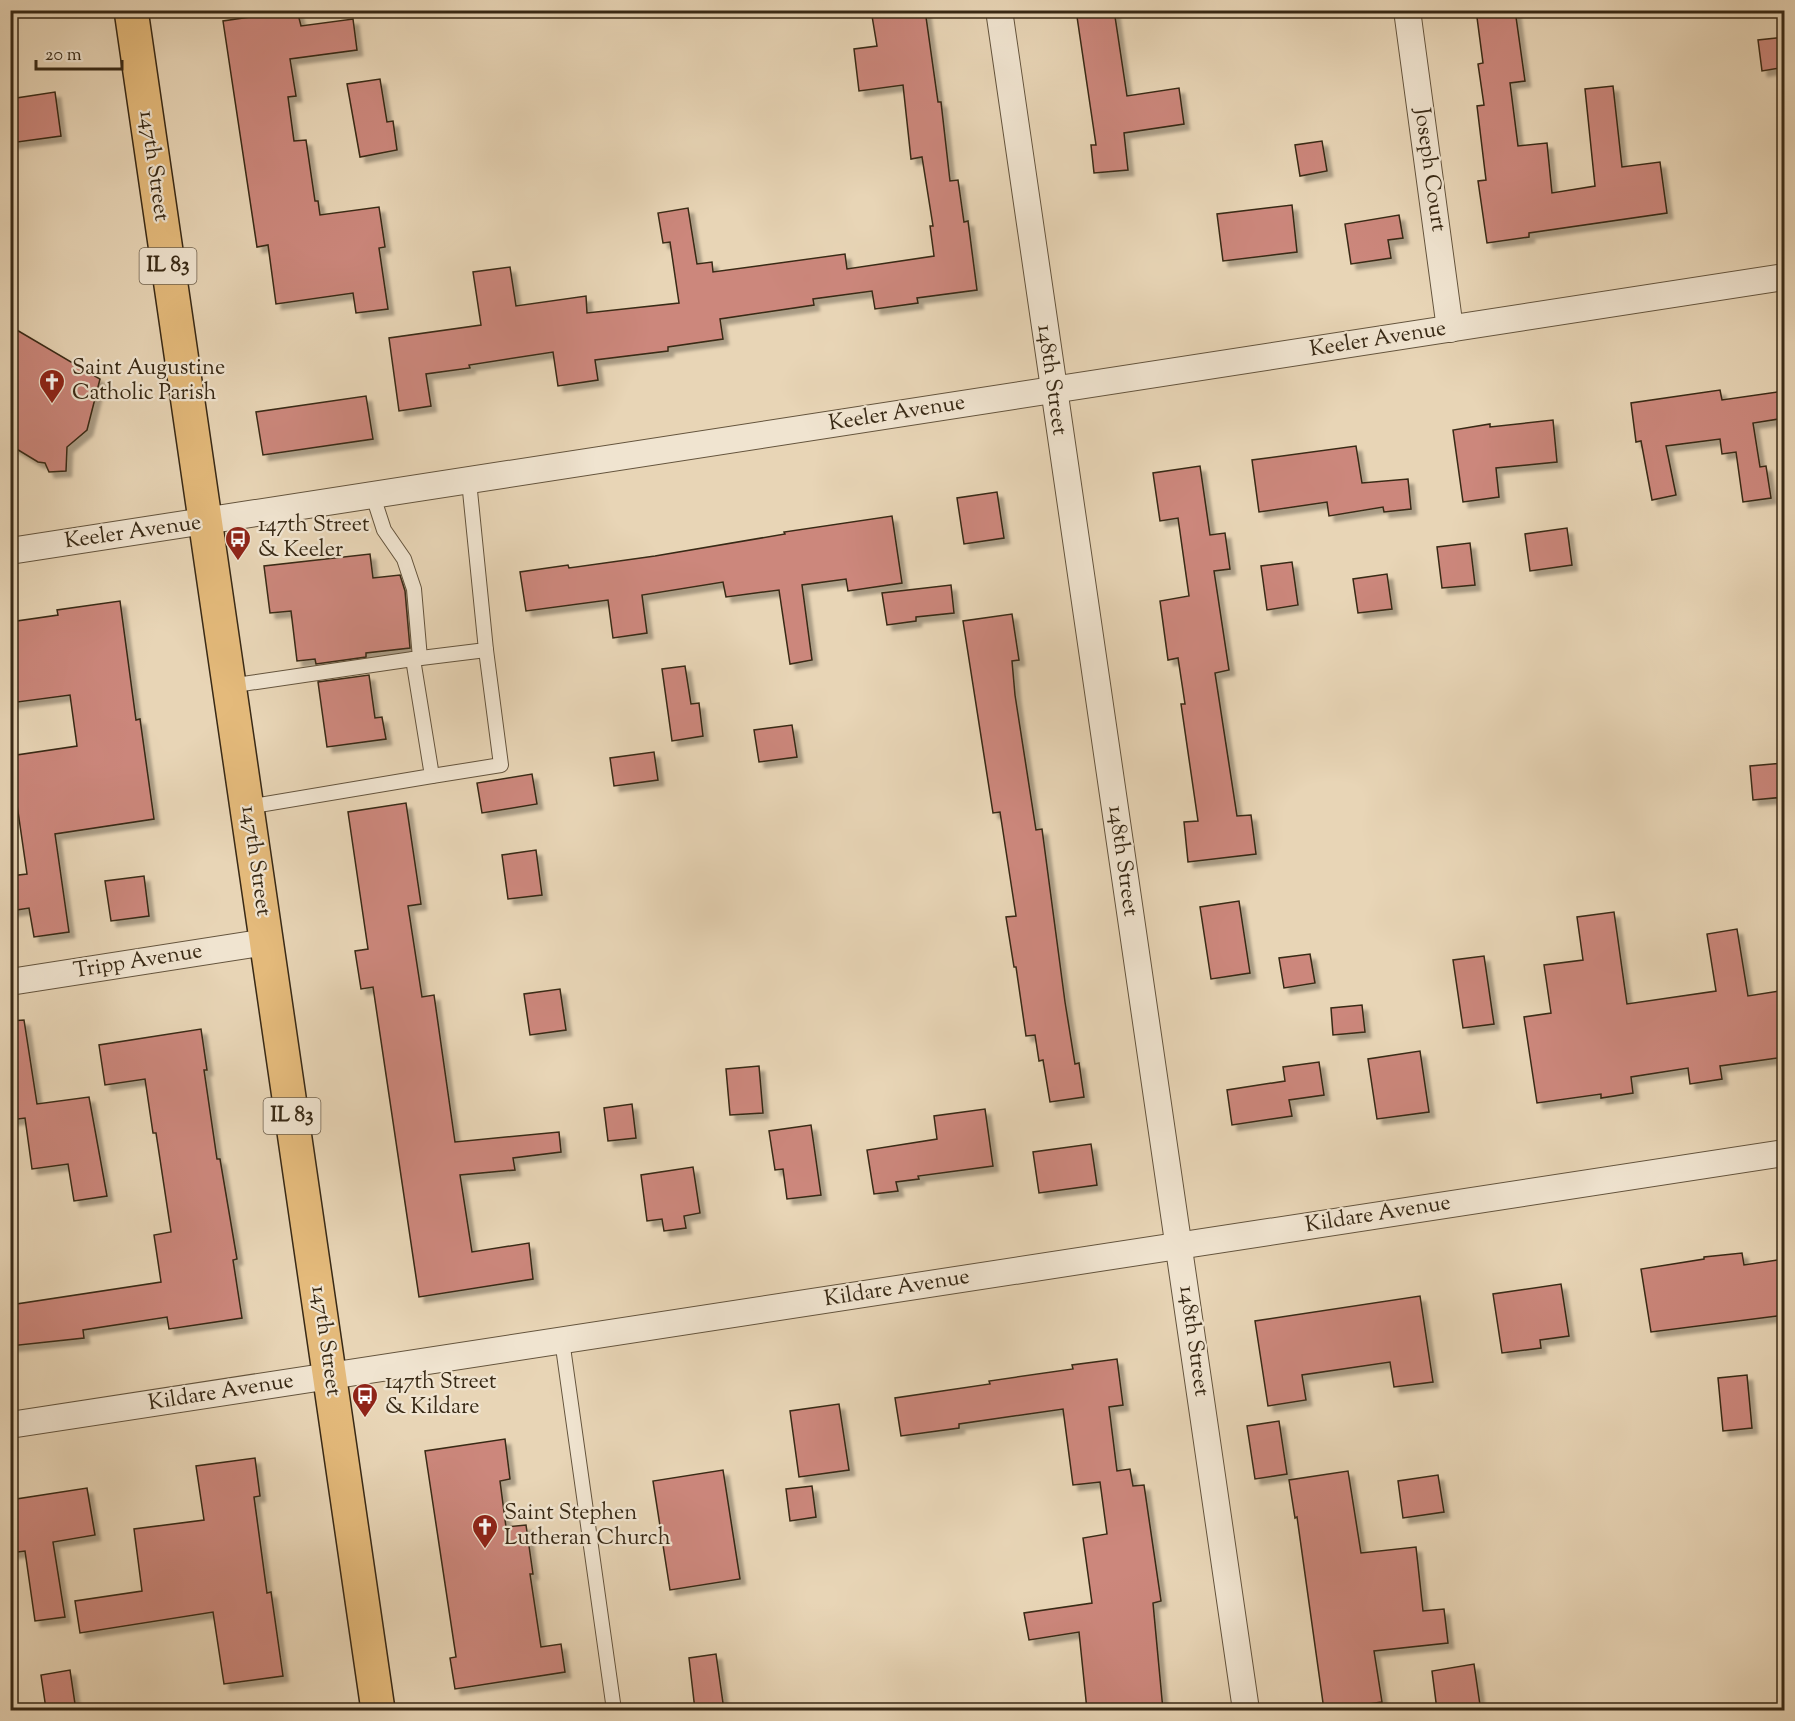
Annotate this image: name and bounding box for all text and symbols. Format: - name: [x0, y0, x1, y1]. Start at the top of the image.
- scale bar: [36, 33, 122, 71]
- text: 20 m: [45, 43, 82, 69]
- street label: Joseph Court: [1404, 105, 1454, 234]
- street label: 147th Street: [129, 109, 177, 224]
- road number: IL 83: [140, 248, 196, 284]
- street label: Keeler Avenue: [1307, 313, 1449, 367]
- street label: 148th Street: [1027, 323, 1075, 438]
- place label: Saint Augustine Catholic Parish: [72, 353, 225, 410]
- church icon: Saint Augustine Catholic Parish: [37, 367, 67, 405]
- street label: Keeler Avenue: [826, 387, 968, 441]
- street label: Keeler Avenue: [62, 508, 204, 558]
- place label: 147th Street & Keeler: [258, 510, 370, 567]
- bus stop icon: 147th Street & Keeler: [223, 524, 253, 562]
- street label: 147th Street: [231, 804, 279, 919]
- street label: 148th Street: [1098, 804, 1146, 919]
- street label: Tripp Avenue: [71, 936, 205, 988]
- road number: IL 83: [264, 1098, 320, 1134]
- street label: Kildare Avenue: [1303, 1188, 1453, 1242]
- street label: Kildare Avenue: [822, 1262, 972, 1316]
- street label: 147th Street: [301, 1284, 349, 1399]
- street label: 148th Street: [1169, 1284, 1217, 1399]
- street label: Kildare Avenue: [146, 1366, 296, 1420]
- place label: 147th Street & Kildare: [385, 1367, 497, 1424]
- bus stop icon: 147th Street & Kildare: [350, 1381, 380, 1419]
- place label: Saint Stephen Lutheran Church: [504, 1498, 671, 1555]
- church icon: Saint Stephen Lutheran Church: [470, 1512, 500, 1550]

